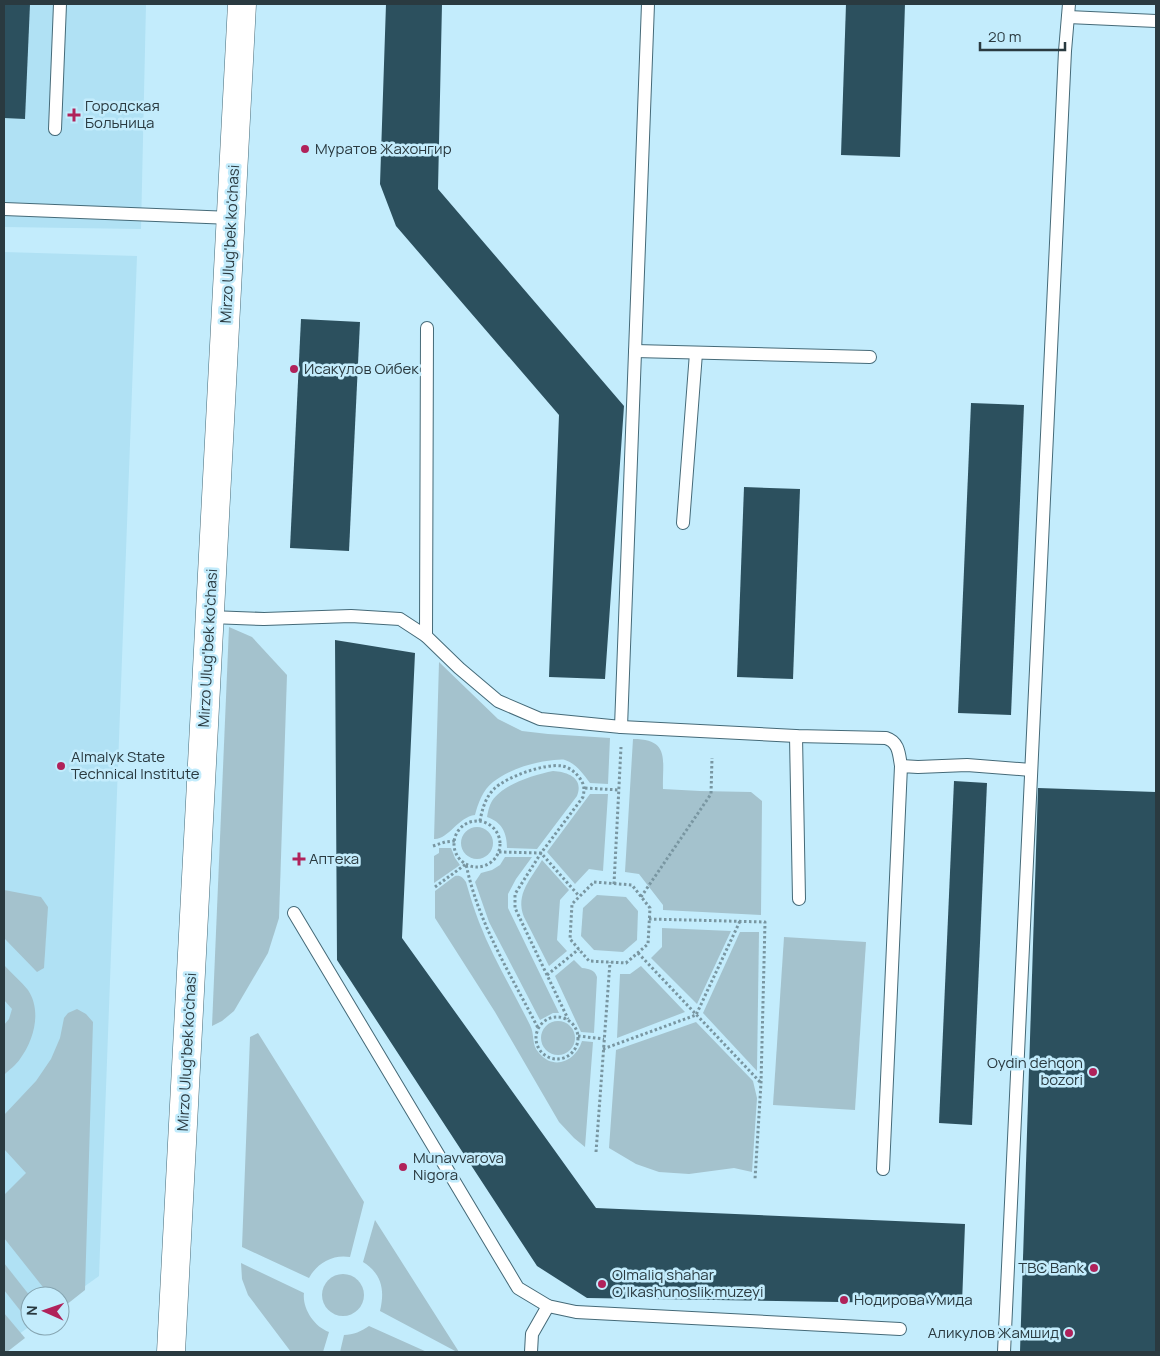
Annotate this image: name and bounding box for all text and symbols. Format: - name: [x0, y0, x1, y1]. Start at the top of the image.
- scale bar: [980, 20, 1065, 52]
- text: 20 m: [988, 26, 1021, 47]
- place label: Городская Больница: [85, 95, 160, 133]
- marker: Городская Больница: [67, 108, 81, 122]
- place label: Муратов Жахонгир: [315, 138, 452, 159]
- marker: Муратов Жахонгир: [299, 143, 311, 155]
- street label: Mirzo Ulug'bek ko'chasi: [215, 164, 244, 324]
- place label: Исакулов Ойбек: [304, 358, 419, 379]
- marker: Исакулов Ойбек: [288, 363, 300, 375]
- street label: Mirzo Ulug'bek ko'chasi: [193, 568, 222, 728]
- place label: Almalyk State Technical Institute: [71, 746, 200, 784]
- marker: Almalyk State Technical Institute: [55, 760, 67, 772]
- place label: Аптека: [309, 848, 359, 869]
- marker: Аптека: [293, 853, 305, 865]
- street label: Mirzo Ulug'bek ko'chasi: [172, 972, 201, 1132]
- place label: Oydin dehqon bozori: [987, 1052, 1083, 1090]
- marker: Oydin dehqon bozori: [1087, 1066, 1099, 1078]
- place label: Munavvarova Nigora: [413, 1147, 504, 1185]
- marker: Munavvarova Nigora: [397, 1161, 409, 1173]
- place label: TBC Bank: [1018, 1257, 1085, 1278]
- marker: TBC Bank: [1088, 1262, 1100, 1274]
- place label: Olmaliq shahar O'lkashunoslik muzeyi: [612, 1264, 763, 1302]
- marker: Olmaliq shahar O'lkashunoslik muzeyi: [596, 1278, 608, 1290]
- north arrow: [20, 1286, 70, 1336]
- place label: Нодирова Умида: [854, 1289, 973, 1310]
- marker: Нодирова Умида: [838, 1294, 850, 1306]
- text: N: [22, 1305, 41, 1316]
- place label: Аликулов Жамшид: [928, 1322, 1059, 1343]
- marker: Аликулов Жамшид: [1063, 1327, 1075, 1339]

